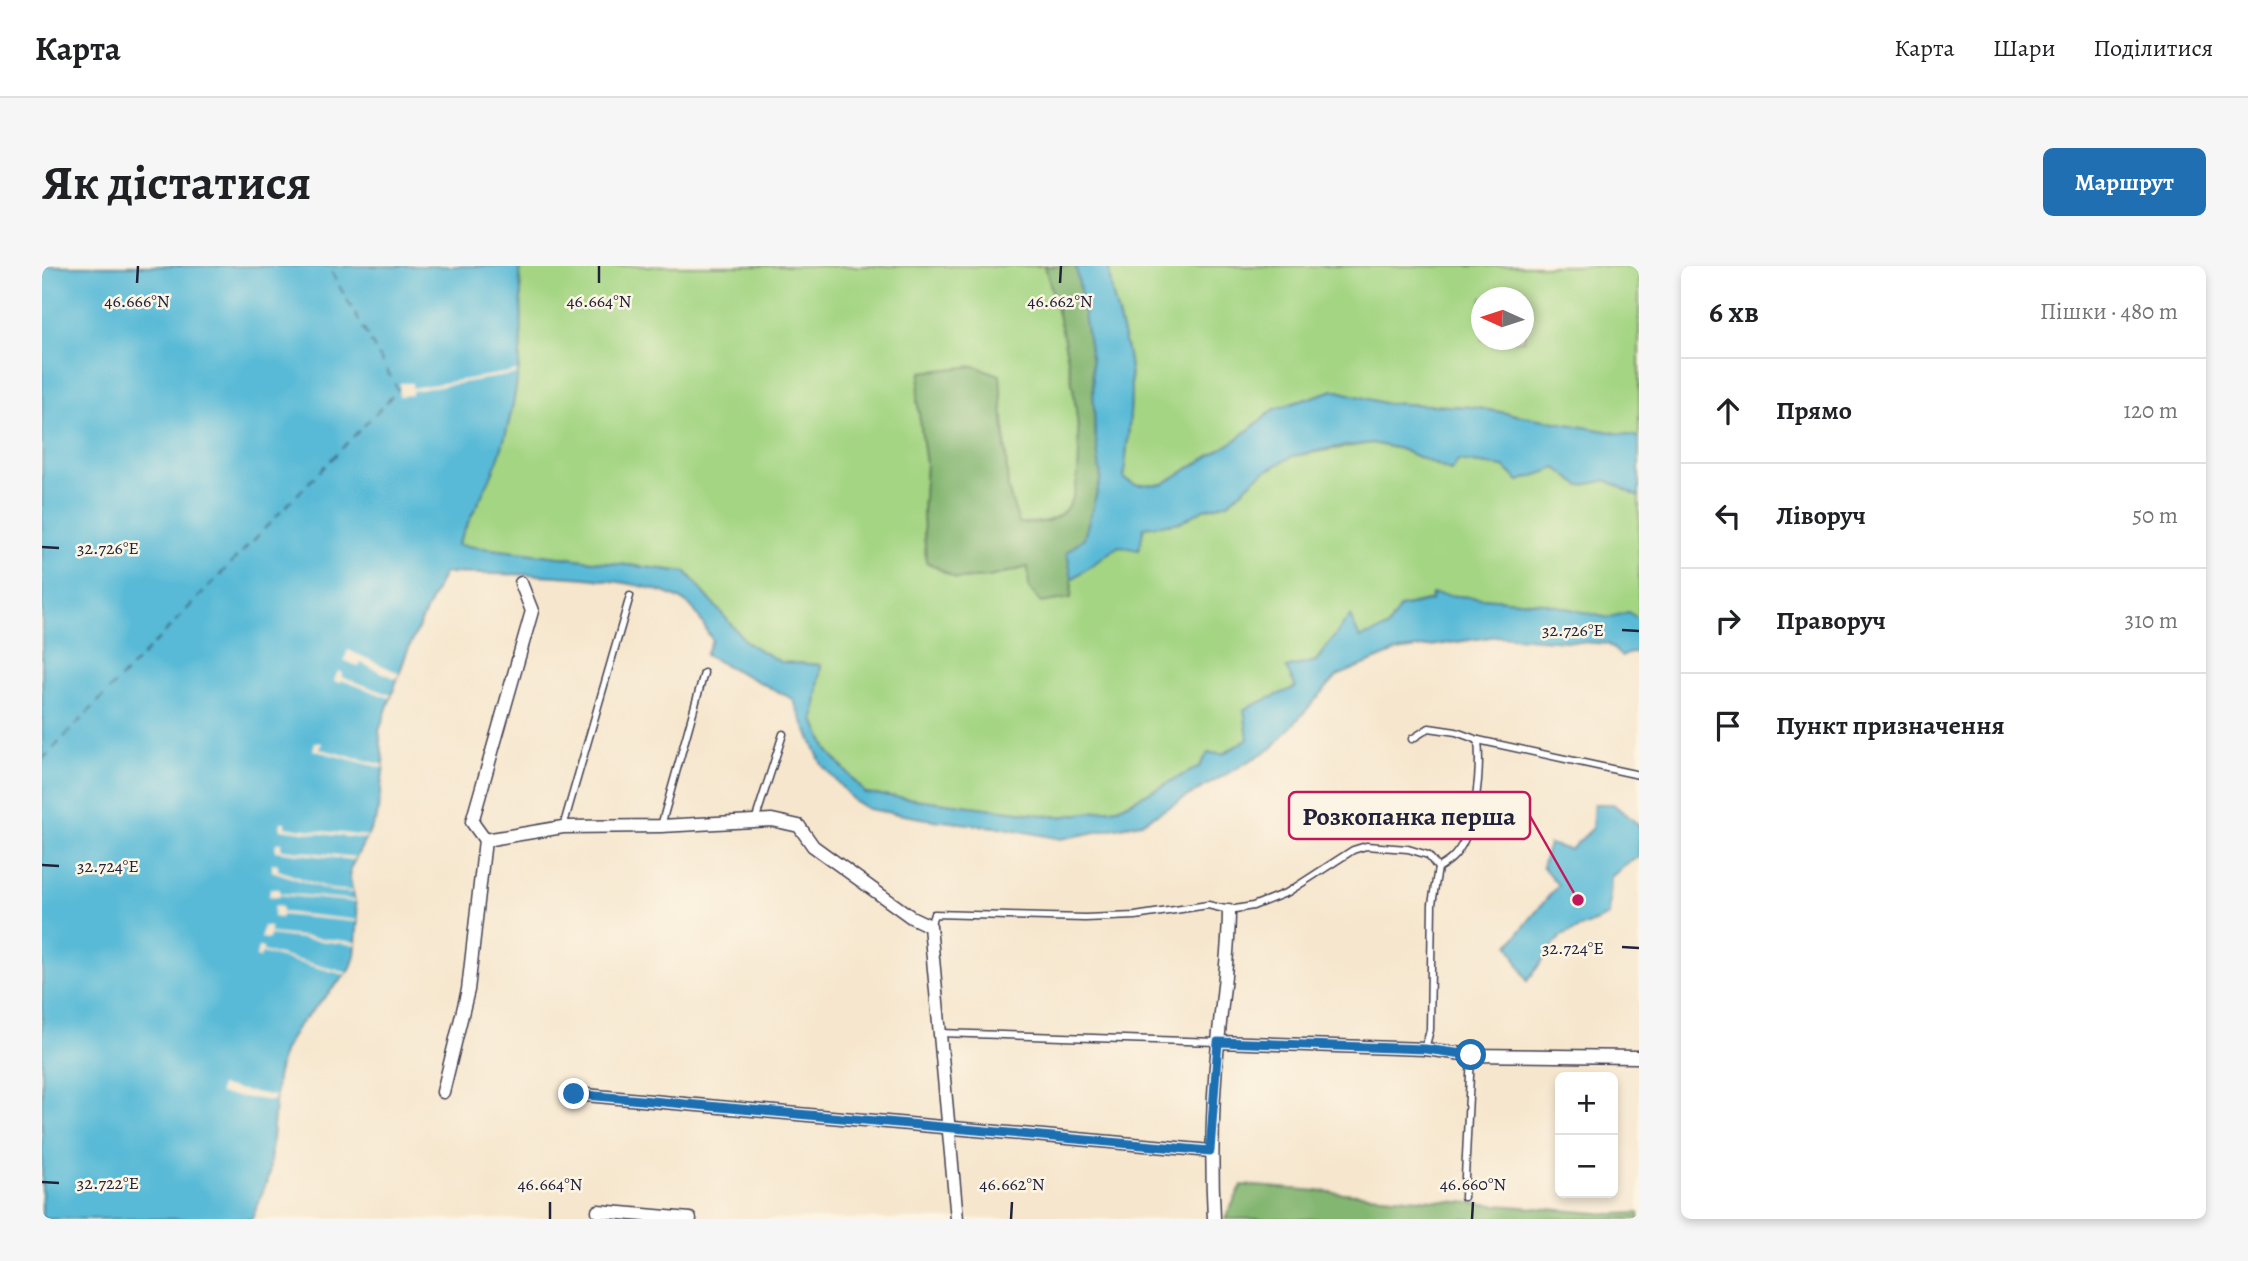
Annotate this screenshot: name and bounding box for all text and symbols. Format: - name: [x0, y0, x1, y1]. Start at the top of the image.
- text: Карта: [35, 26, 121, 71]
- text: Карта: [1894, 32, 1955, 64]
- text: Шари: [1993, 32, 2056, 64]
- text: Поділитися: [2094, 32, 2213, 64]
- button: Маршрут: [2043, 148, 2206, 216]
- text: Як дістатися: [42, 149, 311, 216]
- north arrow: [1471, 287, 1534, 350]
- text: 46.666°N: [104, 289, 170, 313]
- text: 46.664°N: [566, 289, 632, 313]
- text: 46.662°N: [1027, 289, 1093, 313]
- text: 6 хв: [1709, 292, 1759, 332]
- text: Пішки · 480 m: [2040, 296, 2178, 327]
- icon: ahead: [1709, 392, 1747, 430]
- text: Прямо: [1776, 393, 1852, 428]
- text: 120 m: [2123, 395, 2178, 426]
- icon: left: [1709, 497, 1747, 535]
- text: Ліворуч: [1776, 498, 1866, 533]
- text: 50 m: [2132, 500, 2178, 531]
- text: 32.726°E: [77, 536, 139, 560]
- icon: right: [1709, 602, 1747, 640]
- text: Праворуч: [1776, 603, 1886, 638]
- text: 310 m: [2125, 605, 2178, 636]
- text: 32.726°E: [1542, 618, 1604, 642]
- icon: arrive: [1709, 707, 1747, 745]
- text: Пункт призначення: [1776, 708, 2005, 743]
- callout: Розкопанка перша: [1289, 792, 1530, 839]
- text: Розкопанка перша: [1302, 799, 1516, 834]
- text: 32.724°E: [77, 854, 139, 878]
- text: 32.724°E: [1542, 936, 1604, 960]
- route start: [1455, 1039, 1486, 1070]
- map controls: [1555, 1072, 1618, 1198]
- button: +: [1555, 1072, 1618, 1135]
- route end: [558, 1078, 589, 1109]
- button: −: [1555, 1135, 1618, 1198]
- text: 32.722°E: [77, 1171, 139, 1195]
- text: 46.664°N: [517, 1172, 583, 1196]
- text: 46.662°N: [979, 1172, 1045, 1196]
- text: 46.660°N: [1440, 1172, 1506, 1196]

